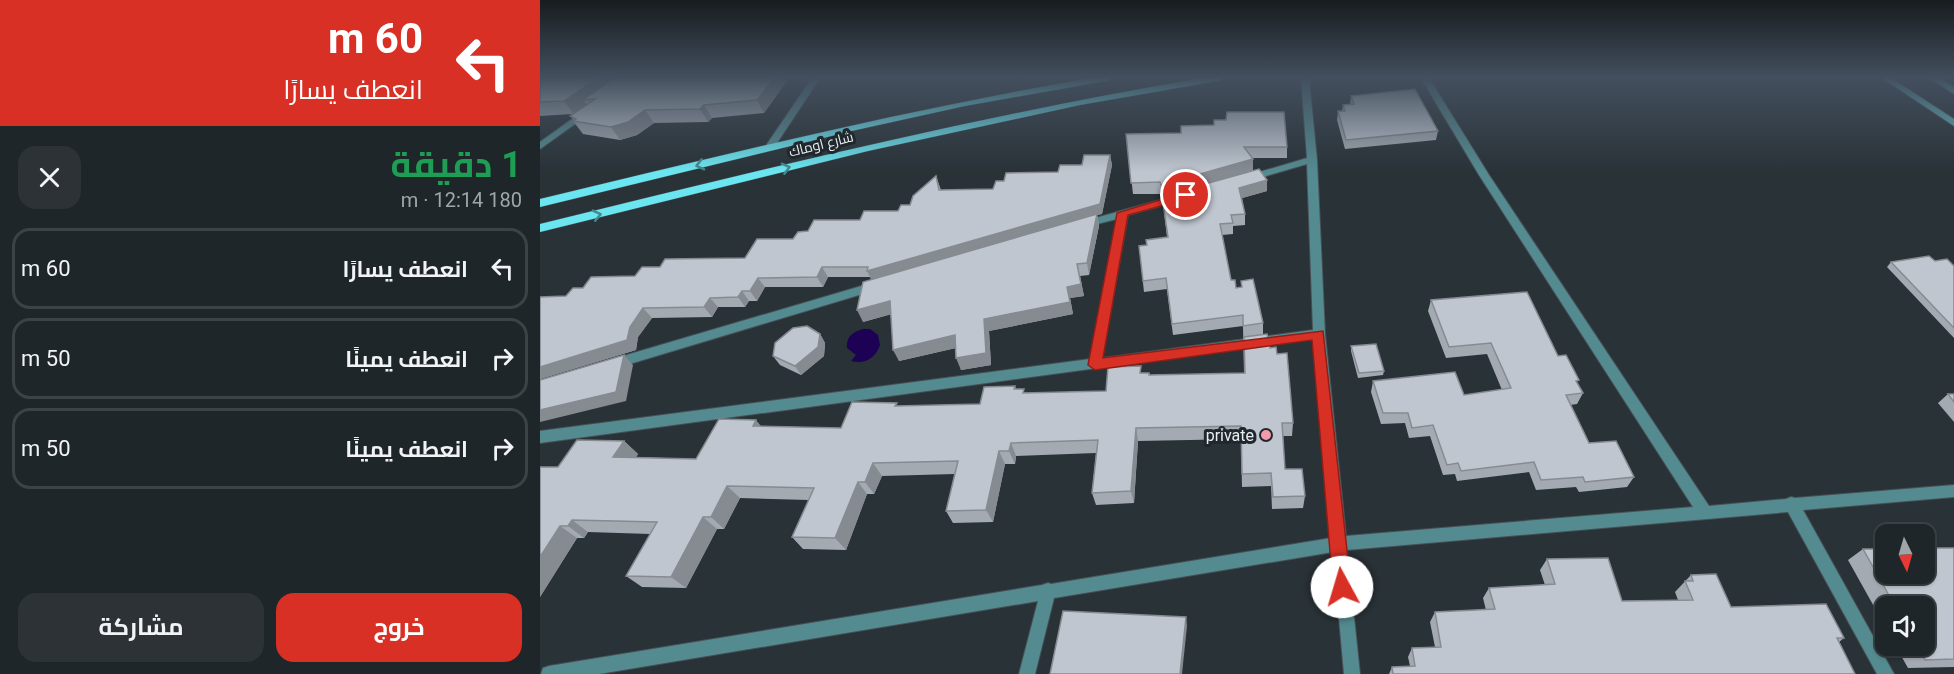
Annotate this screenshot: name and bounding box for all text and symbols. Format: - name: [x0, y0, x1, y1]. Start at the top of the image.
- text: 60 m: [328, 14, 423, 63]
- icon: left: [444, 24, 522, 102]
- text: انعطف يسارًا: [283, 74, 423, 106]
- street label: شارع اوماك: [787, 128, 855, 161]
- text: 1 دقيقة: [391, 144, 522, 186]
- button: close: [18, 146, 81, 209]
- one-way arrow: [695, 158, 705, 171]
- one-way arrow: [781, 163, 791, 176]
- pin: [1160, 169, 1211, 220]
- icon: arrive: [1169, 178, 1202, 211]
- text: 180 m · 12:14: [401, 188, 522, 212]
- one-way arrow: [592, 210, 602, 223]
- icon: left: [486, 252, 519, 285]
- text: 60 m: [21, 256, 71, 281]
- text: انعطف يسارًا: [343, 257, 468, 282]
- icon: right: [486, 342, 519, 375]
- text: 50 m: [21, 346, 71, 371]
- text: انعطف يمينًا: [345, 347, 468, 372]
- place label: private: [1206, 426, 1254, 445]
- marker: private: [1259, 428, 1273, 442]
- icon: right: [486, 432, 519, 465]
- text: 50 m: [21, 436, 71, 461]
- text: انعطف يمينًا: [345, 437, 468, 462]
- north arrow: [1875, 524, 1935, 584]
- map controls: [1875, 524, 1935, 656]
- position arrow: [1310, 555, 1374, 619]
- button: مشاركة: [18, 593, 264, 662]
- button: خروج: [276, 593, 522, 662]
- button: sound: [1875, 596, 1935, 656]

